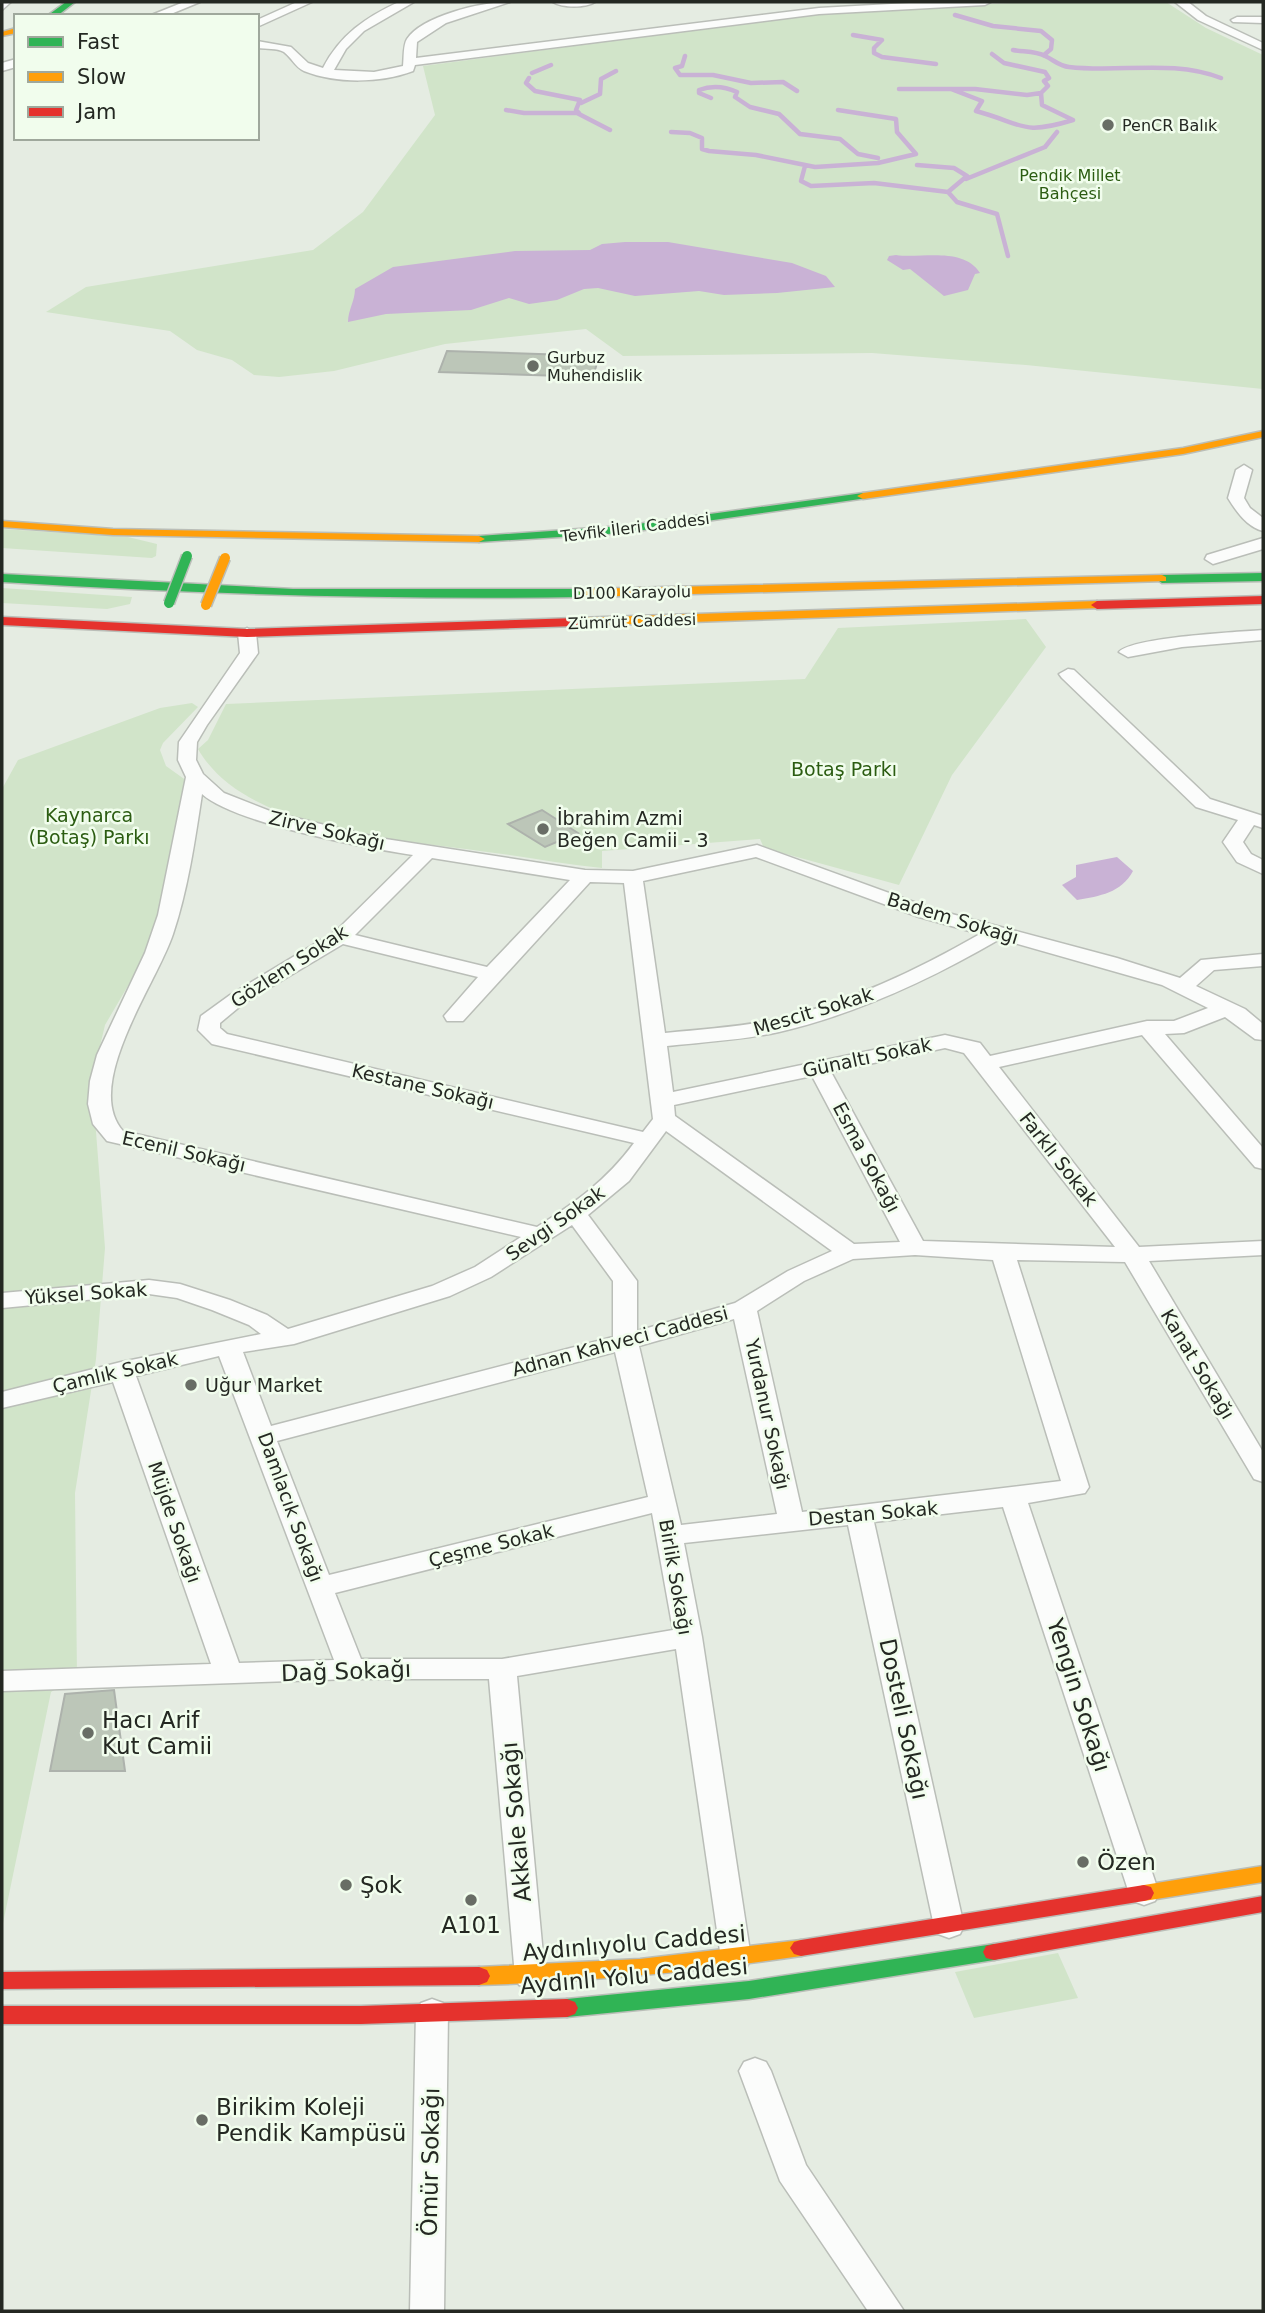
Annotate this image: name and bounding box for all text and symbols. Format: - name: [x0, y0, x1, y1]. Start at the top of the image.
- legend: [14, 14, 259, 140]
- text: Fast: [77, 30, 119, 54]
- text: Slow: [77, 65, 126, 89]
- text: Jam: [75, 100, 117, 124]
- place label: PenCR Balık: [1122, 116, 1218, 135]
- marker: PenCR Balık: [1100, 117, 1116, 133]
- park label: Pendik Millet Bahçesi: [1019, 166, 1121, 203]
- place label: Gurbuz Muhendislik: [547, 348, 643, 385]
- marker: Gurbuz Muhendislik: [525, 358, 541, 374]
- street label: Tevfik İleri Caddesi: [559, 509, 711, 546]
- street label: D100 Karayolu: [573, 582, 691, 603]
- street label: Zümrüt Caddesi: [567, 610, 697, 633]
- park label: Botaş Parkı: [791, 758, 897, 780]
- park label: Kaynarca (Botaş) Parkı: [29, 804, 149, 848]
- street label: Zirve Sokağı: [267, 806, 387, 854]
- place label: İbrahim Azmi Beğen Camii - 3: [557, 807, 709, 851]
- marker: İbrahim Azmi Beğen Camii - 3: [535, 821, 551, 837]
- street label: Badem Sokağı: [885, 888, 1021, 948]
- street label: Gözlem Sokak: [226, 920, 352, 1012]
- street label: Mescit Sokak: [750, 982, 876, 1040]
- street label: Günaltı Sokak: [800, 1033, 934, 1081]
- street label: Kestane Sokağı: [350, 1059, 496, 1113]
- street label: Esma Sokağı: [829, 1098, 905, 1216]
- street label: Farklı Sokak: [1015, 1108, 1103, 1210]
- street label: Ecenil Sokağı: [120, 1126, 248, 1176]
- street label: Sevgi Sokak: [501, 1181, 609, 1265]
- street label: Yüksel Sokak: [23, 1278, 148, 1308]
- street label: Adnan Kahveci Caddesi: [509, 1302, 731, 1380]
- street label: Kanat Sokağı: [1157, 1305, 1239, 1423]
- street label: Yurdanur Sokağı: [741, 1335, 795, 1492]
- street label: Çamlık Sokak: [50, 1347, 180, 1397]
- place label: Uğur Market: [205, 1374, 322, 1396]
- marker: Uğur Market: [183, 1377, 199, 1393]
- street label: Damlacık Sokağı: [254, 1429, 328, 1585]
- street label: Müjde Sokağı: [144, 1458, 206, 1586]
- street label: Destan Sokak: [807, 1496, 939, 1530]
- street label: Birlik Sokağı: [655, 1517, 697, 1637]
- street label: Çeşme Sokak: [426, 1519, 556, 1571]
- street label: Yengin Sokağı: [1042, 1614, 1116, 1775]
- street label: Dosteli Sokağı: [874, 1636, 934, 1802]
- street label: Dağ Sokağı: [280, 1656, 412, 1686]
- place label: Hacı Arif Kut Camii: [102, 1707, 212, 1759]
- marker: Hacı Arif Kut Camii: [80, 1725, 96, 1741]
- street label: Akkale Sokağı: [496, 1741, 536, 1903]
- place label: Özen: [1097, 1848, 1156, 1875]
- marker: Özen: [1075, 1854, 1091, 1870]
- place label: Şok: [360, 1872, 403, 1898]
- marker: Şok: [338, 1877, 354, 1893]
- marker: A101: [463, 1892, 479, 1908]
- place label: A101: [441, 1912, 501, 1938]
- street label: Aydınlıyolu Caddesi: [521, 1920, 747, 1966]
- street label: Aydınlı Yolu Caddesi: [519, 1953, 749, 1999]
- street label: Ömür Sokağı: [415, 2088, 444, 2236]
- place label: Birikim Koleji Pendik Kampüsü: [216, 2094, 406, 2146]
- marker: Birikim Koleji Pendik Kampüsü: [194, 2112, 210, 2128]

